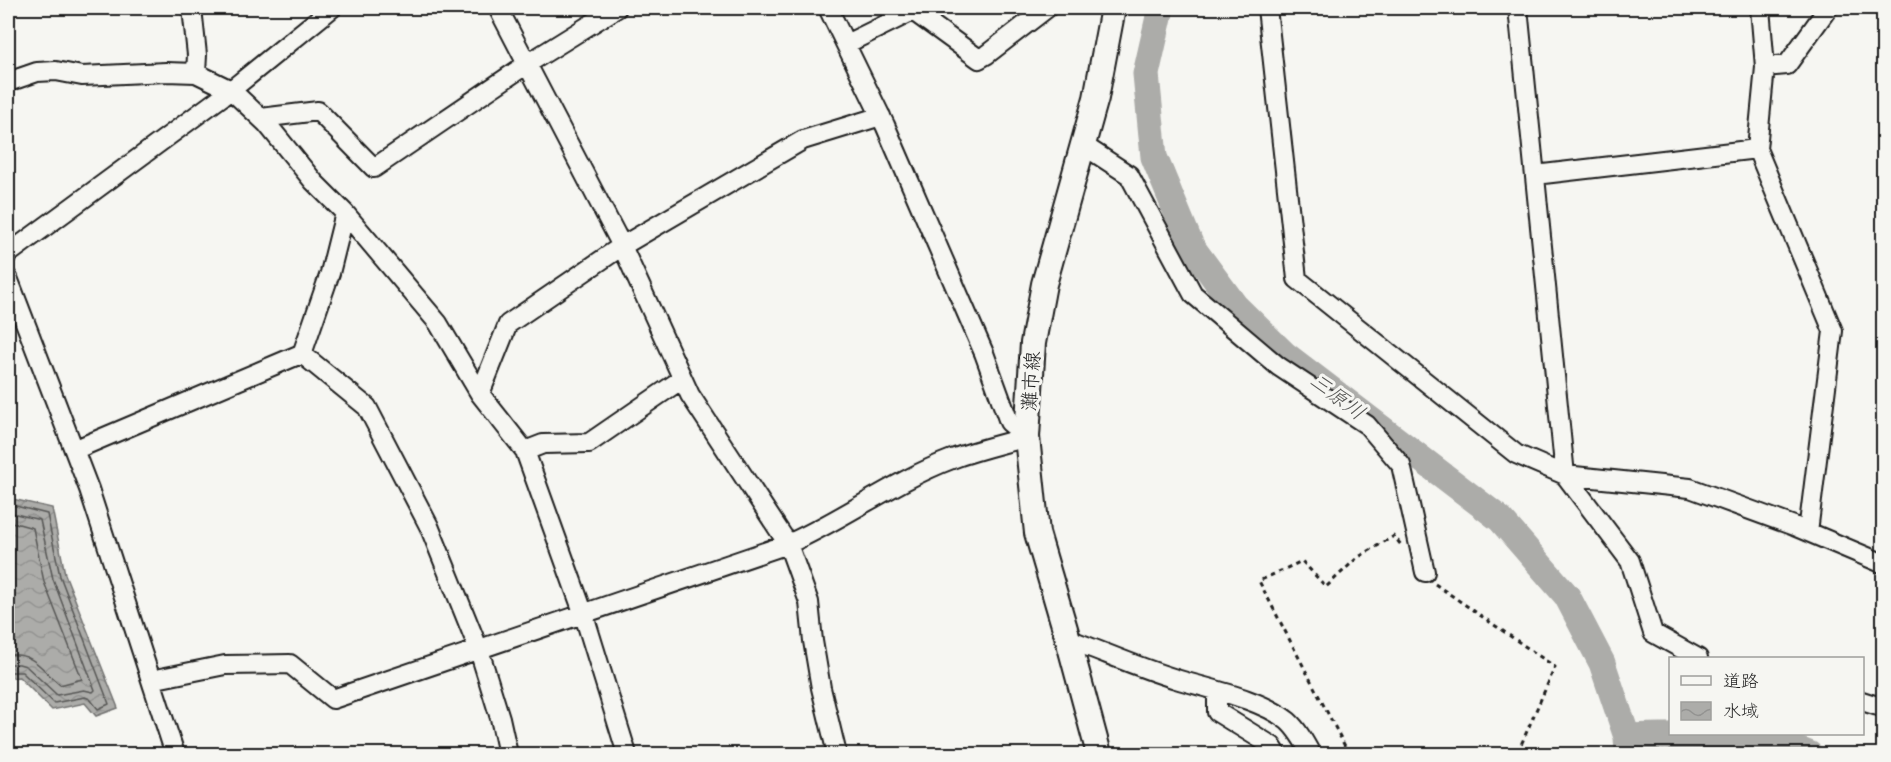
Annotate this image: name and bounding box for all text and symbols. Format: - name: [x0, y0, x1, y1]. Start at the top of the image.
- street label: 灘市線: [1015, 350, 1045, 412]
- water label: 三原川: [1305, 366, 1371, 426]
- legend: [1669, 657, 1864, 735]
- text: 道路: [1723, 669, 1759, 692]
- text: 水域: [1723, 699, 1759, 722]

